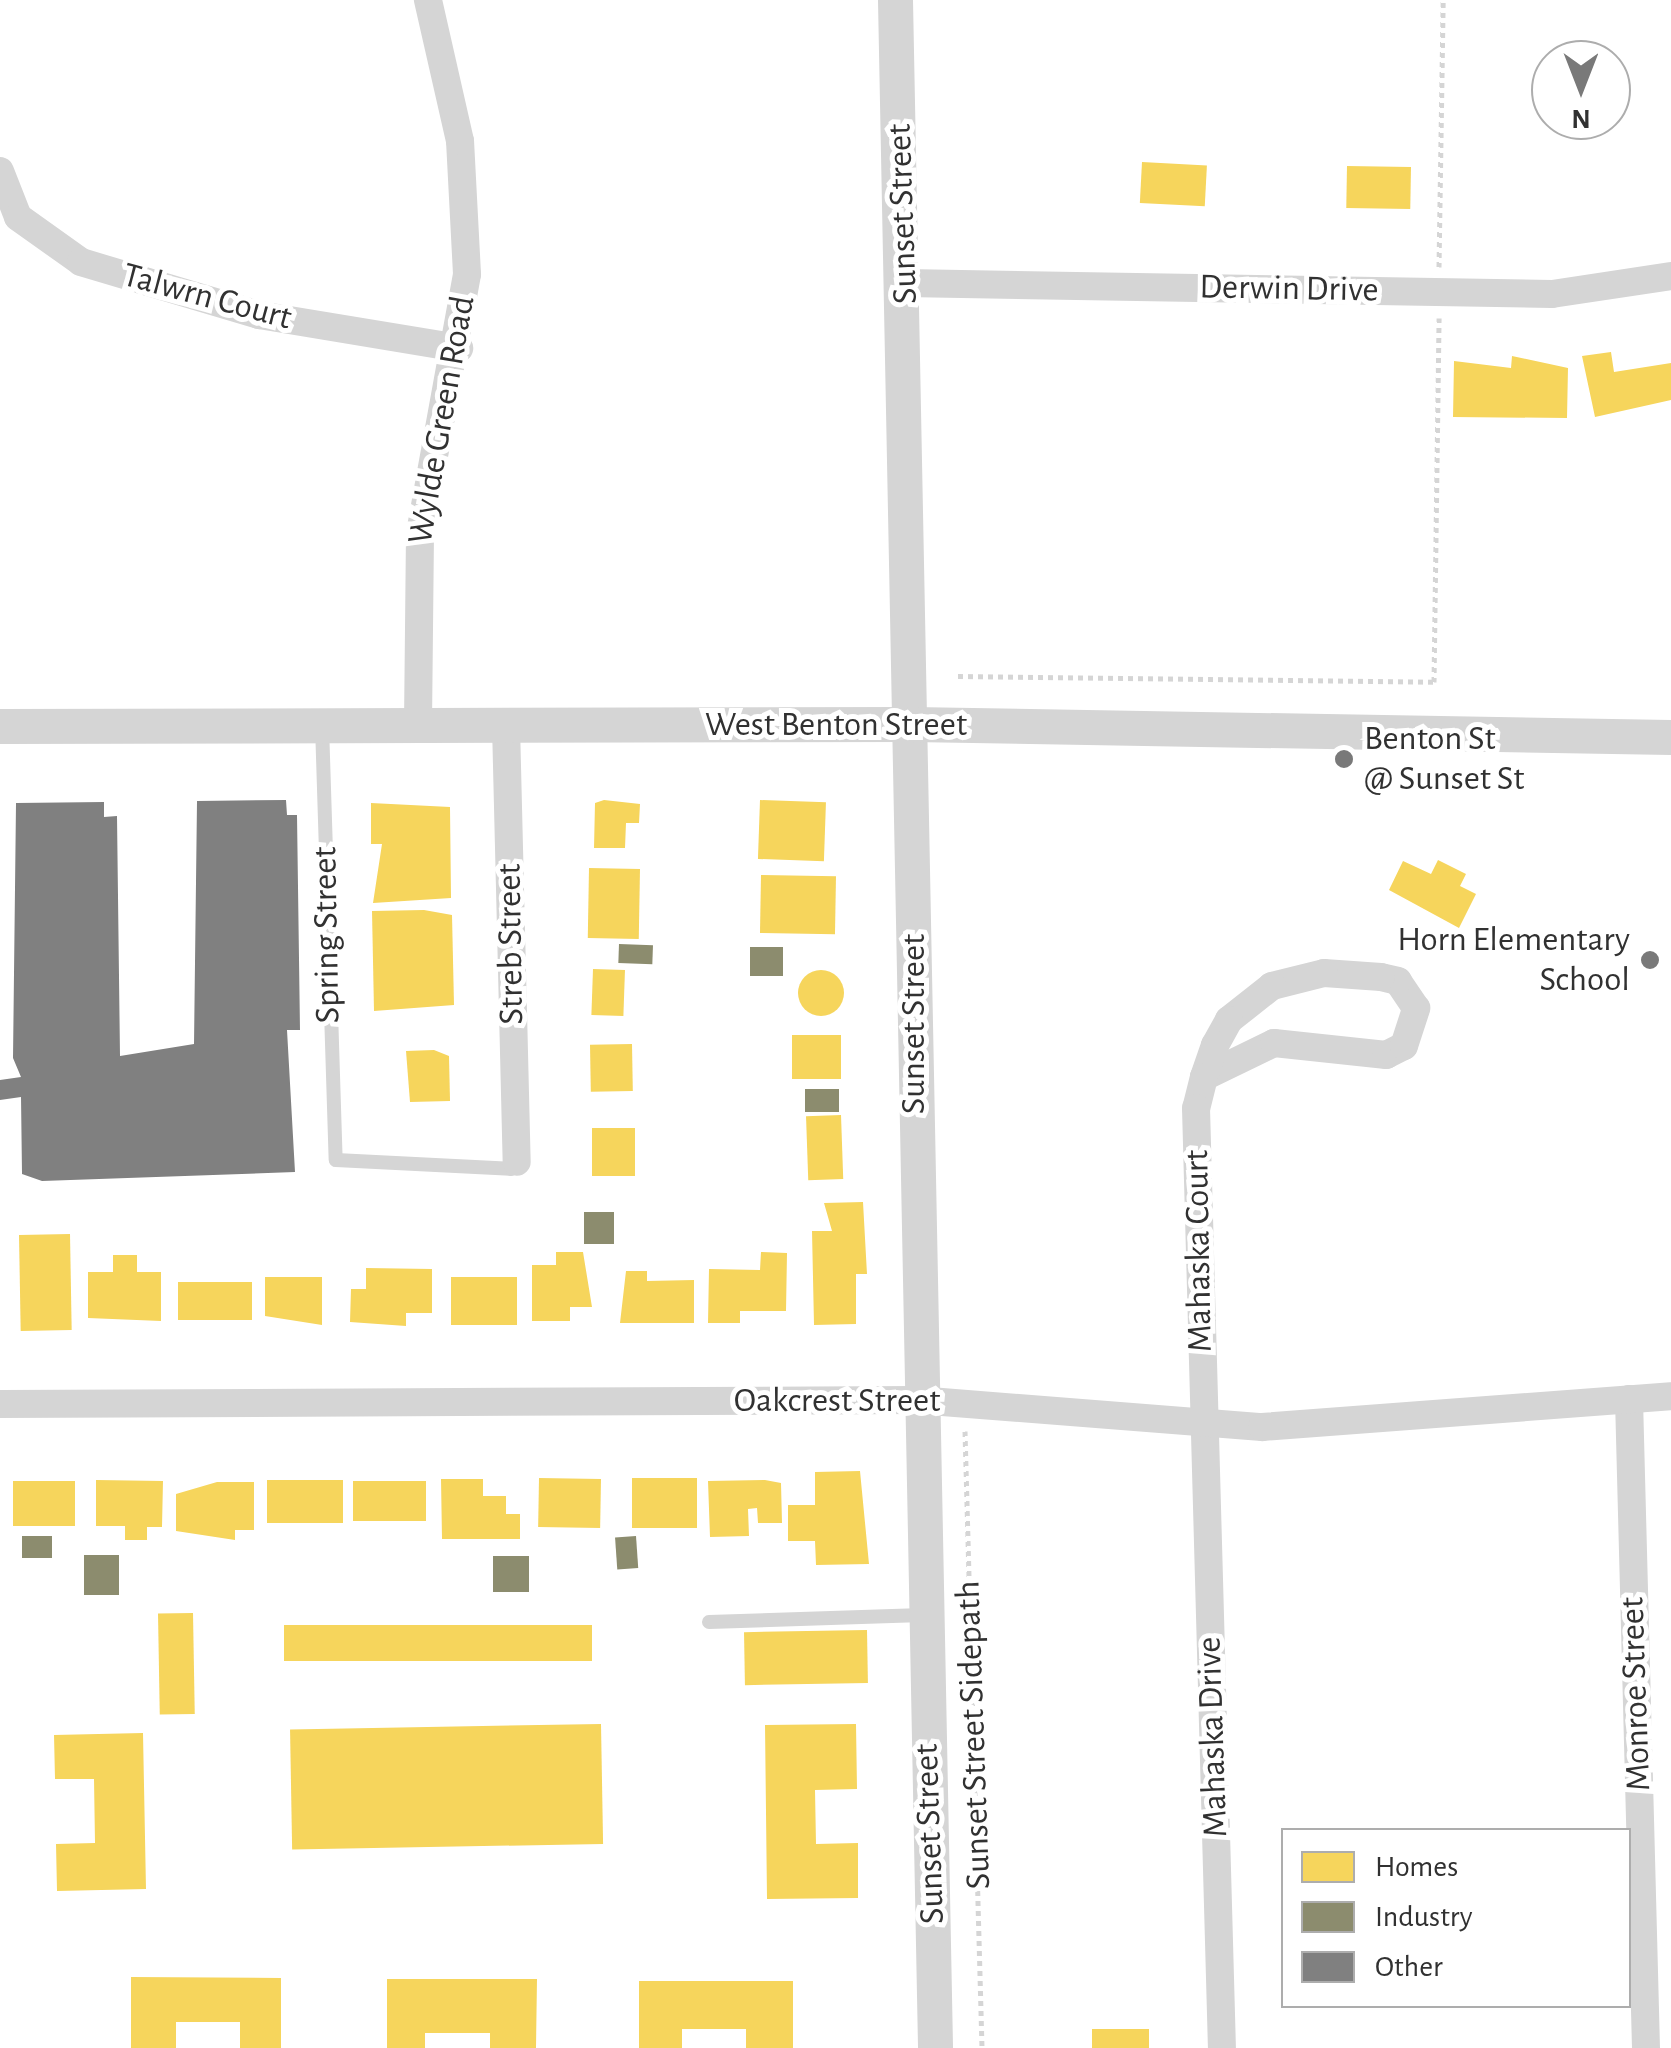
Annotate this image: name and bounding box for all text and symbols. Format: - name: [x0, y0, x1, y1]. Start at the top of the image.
- north arrow: [1531, 40, 1631, 140]
- text: N: [1571, 104, 1591, 132]
- street label: Sunset Street: [879, 123, 927, 305]
- street label: Talwrn Court: [118, 254, 296, 340]
- street label: Derwin Drive: [1199, 266, 1379, 312]
- street label: Wylde Green Road: [399, 293, 485, 547]
- street label: West Benton Street: [705, 704, 967, 746]
- place label: Benton St @ Sunset St: [1364, 718, 1524, 800]
- marker: Benton St @ Sunset St: [1333, 748, 1355, 770]
- street label: Spring Street: [304, 846, 350, 1024]
- street label: Streb Street: [489, 863, 533, 1025]
- place label: Horn Elementary School: [1397, 919, 1630, 1001]
- street label: Sunset Street: [893, 934, 935, 1114]
- marker: Horn Elementary School: [1639, 949, 1661, 971]
- street label: Mahaska Court: [1176, 1149, 1222, 1353]
- street label: Oakcrest Street: [734, 1380, 940, 1422]
- street label: Sunset Street Sidepath: [948, 1580, 1000, 1890]
- street label: Monroe Street: [1612, 1596, 1660, 1792]
- street label: Mahaska Drive: [1189, 1636, 1237, 1838]
- street label: Sunset Street: [906, 1743, 954, 1925]
- legend: [1281, 1828, 1631, 2008]
- text: Homes: [1375, 1852, 1458, 1882]
- text: Industry: [1375, 1902, 1473, 1932]
- text: Other: [1375, 1952, 1443, 1982]

